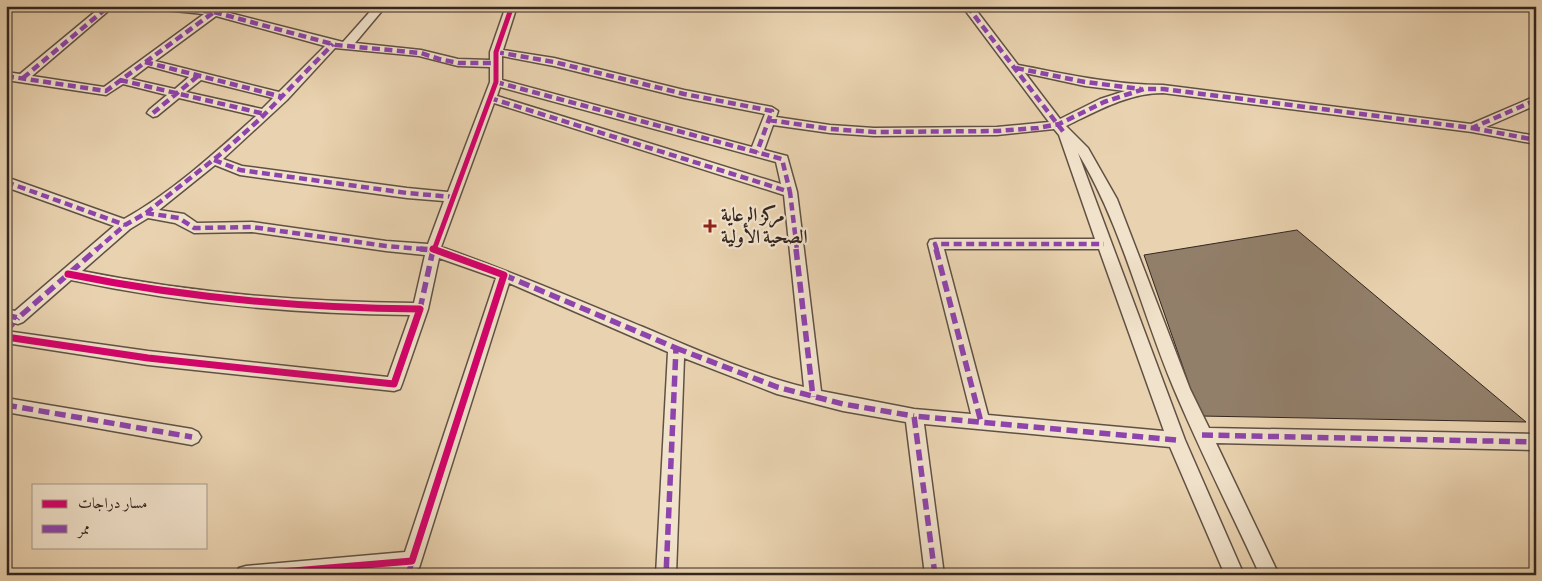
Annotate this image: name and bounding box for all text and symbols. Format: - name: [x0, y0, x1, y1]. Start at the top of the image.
- place label: مركز الرعاية الصحية الأولية: [721, 203, 808, 249]
- marker: مركز الرعاية الصحية الأولية: [703, 219, 717, 233]
- legend: [32, 484, 208, 548]
- text: مسار دراجات: [78, 494, 147, 513]
- text: ممر: [76, 520, 90, 539]

